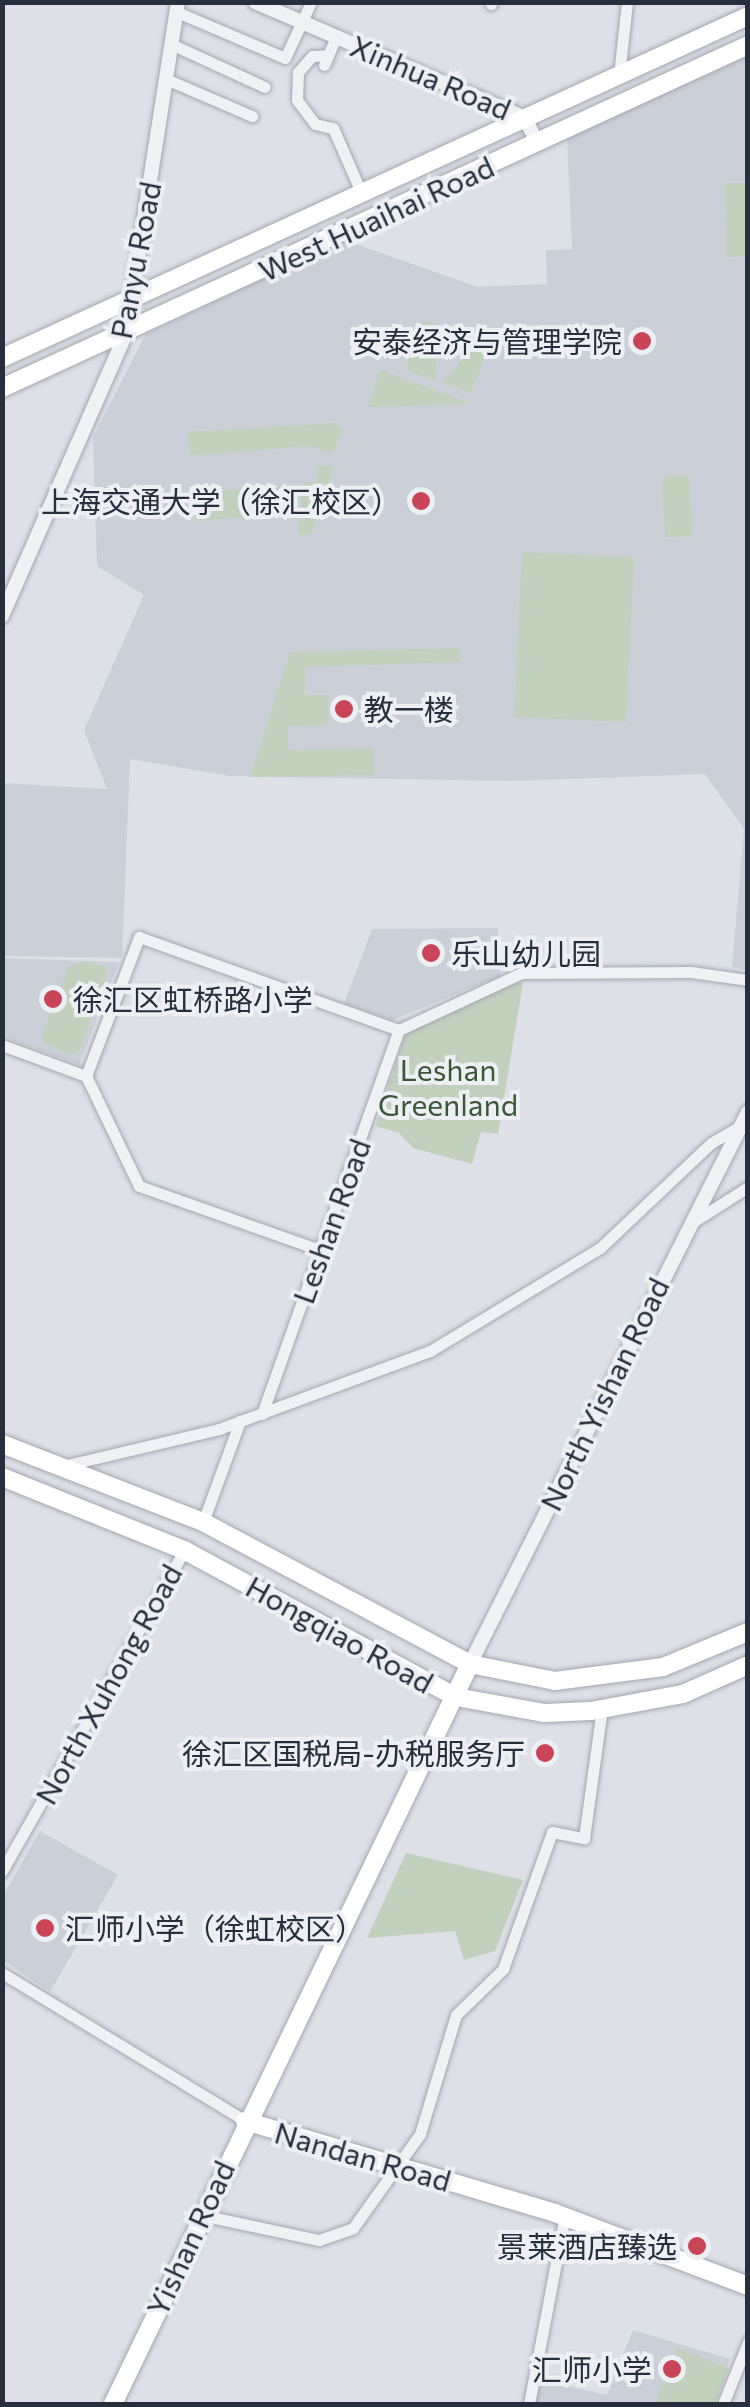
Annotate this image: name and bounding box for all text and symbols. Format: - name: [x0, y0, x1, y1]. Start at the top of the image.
- street label: Xinhua Road: [345, 27, 517, 127]
- street label: West Huaihai Road: [253, 148, 499, 288]
- street label: Panyu Road: [102, 178, 168, 342]
- place label: 安泰经济与管理学院: [352, 323, 622, 359]
- marker: 安泰经济与管理学院: [631, 330, 653, 352]
- place label: 上海交通大学（徐汇校区）: [41, 483, 401, 519]
- marker: 上海交通大学（徐汇校区）: [410, 490, 432, 512]
- place label: 教一楼: [364, 691, 454, 727]
- marker: 教一楼: [333, 698, 355, 720]
- place label: 乐山幼儿园: [451, 935, 601, 971]
- marker: 乐山幼儿园: [420, 942, 442, 964]
- place label: 徐汇区虹桥路小学: [73, 981, 313, 1017]
- marker: 徐汇区虹桥路小学: [42, 988, 64, 1010]
- park label: Leshan Greenland: [378, 1051, 518, 1122]
- street label: Leshan Road: [285, 1134, 377, 1308]
- street label: North Yishan Road: [532, 1272, 676, 1516]
- street label: North Xuhong Road: [27, 1558, 189, 1810]
- street label: Hongqiao Road: [240, 1568, 440, 1700]
- place label: 徐汇区国税局-办税服务厅: [182, 1735, 525, 1771]
- marker: 徐汇区国税局-办税服务厅: [534, 1742, 556, 1764]
- place label: 汇师小学（徐虹校区）: [65, 1910, 365, 1946]
- marker: 汇师小学（徐虹校区）: [34, 1917, 56, 1939]
- street label: Nandan Road: [271, 2114, 455, 2198]
- street label: Yishan Road: [138, 2155, 242, 2321]
- place label: 景莱酒店臻选: [497, 2228, 677, 2264]
- marker: 景莱酒店臻选: [686, 2235, 708, 2257]
- place label: 汇师小学: [532, 2351, 652, 2387]
- marker: 汇师小学: [661, 2358, 683, 2380]

